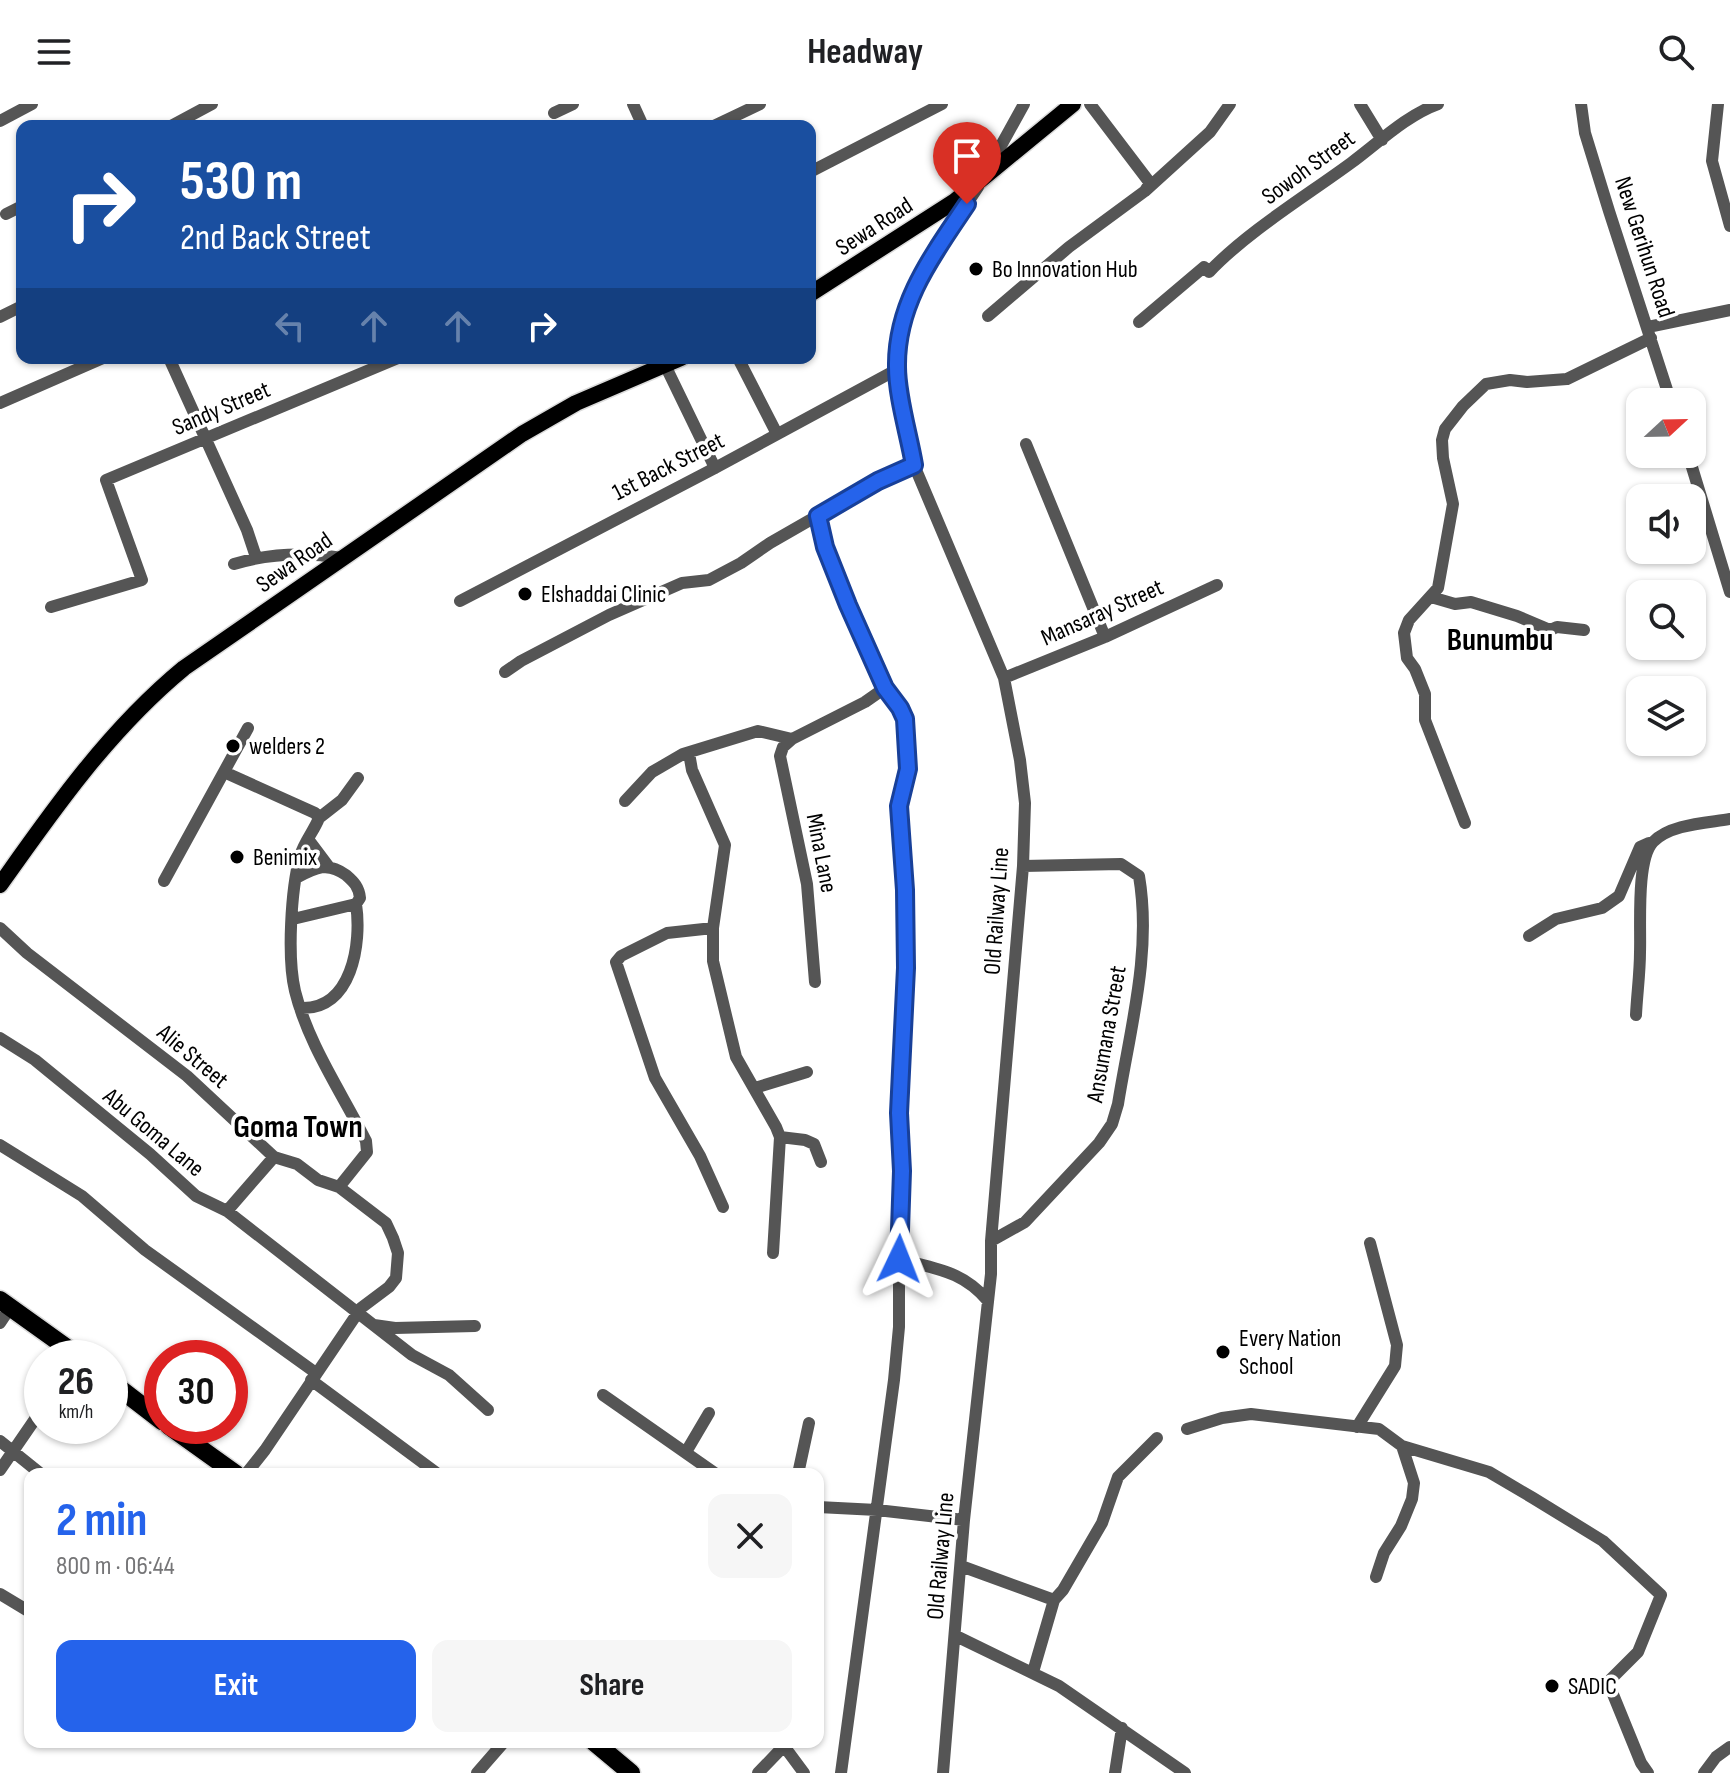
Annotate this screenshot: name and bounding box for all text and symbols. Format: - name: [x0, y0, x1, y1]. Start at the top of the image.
- icon: menu: [32, 30, 76, 74]
- icon: search: [1654, 30, 1698, 74]
- text: Headway: [807, 31, 923, 74]
- pin: [933, 122, 1001, 204]
- street label: Sowoh Street: [1256, 124, 1361, 211]
- icon: arrive: [945, 134, 989, 178]
- text: 530 m: [180, 149, 302, 216]
- icon: right: [48, 152, 152, 256]
- street label: New Gerihun Road: [1608, 173, 1681, 321]
- street label: Sewa Road: [830, 191, 918, 262]
- text: 2nd Back Street: [180, 217, 371, 260]
- place label: Bo Innovation Hub: [992, 255, 1138, 284]
- marker: Bo Innovation Hub: [967, 260, 985, 278]
- icon: left: [268, 304, 312, 348]
- icon: ahead: [352, 304, 396, 348]
- icon: ahead: [436, 304, 480, 348]
- icon: right: [520, 304, 564, 348]
- street label: Sandy Street: [168, 375, 275, 442]
- north arrow: [1626, 388, 1706, 468]
- map controls: [1626, 388, 1706, 756]
- street label: 1st Back Street: [608, 426, 729, 507]
- button: sound: [1626, 484, 1706, 564]
- street label: Sewa Road: [251, 526, 338, 599]
- street label: Mansaray Street: [1037, 573, 1168, 652]
- place label: Elshaddai Clinic: [541, 580, 666, 609]
- button: search: [1626, 580, 1706, 660]
- marker: Elshaddai Clinic: [516, 585, 534, 603]
- district label: Bunumbu: [1447, 621, 1553, 660]
- button: layers: [1626, 676, 1706, 756]
- place label: welders 2: [249, 732, 325, 761]
- marker: welders 2: [224, 737, 242, 755]
- street label: Mina Lane: [800, 811, 843, 895]
- place label: Benimix: [253, 843, 317, 872]
- street label: Old Railway Line: [978, 846, 1015, 976]
- marker: Benimix: [228, 848, 246, 866]
- street label: Ansumana Street: [1080, 963, 1133, 1106]
- street label: Alie Street: [150, 1018, 234, 1095]
- street label: Abu Goma Lane: [97, 1081, 210, 1183]
- district label: Goma Town: [233, 1108, 363, 1147]
- position arrow: [857, 1217, 941, 1301]
- place label: Every Nation School: [1239, 1324, 1341, 1381]
- speed limit sign: 30: [144, 1340, 248, 1444]
- marker: Every Nation School: [1214, 1343, 1232, 1361]
- text: 26: [58, 1358, 94, 1406]
- text: km/h: [59, 1400, 93, 1424]
- street label: Old Railway Line: [920, 1491, 961, 1621]
- text: 2 min: [56, 1492, 147, 1549]
- button: close: [708, 1494, 792, 1578]
- text: 800 m · 06:44: [56, 1551, 175, 1582]
- button: Exit: [56, 1640, 416, 1732]
- button: Share: [432, 1640, 792, 1732]
- place label: SADIC: [1568, 1672, 1617, 1701]
- marker: SADIC: [1543, 1677, 1561, 1695]

